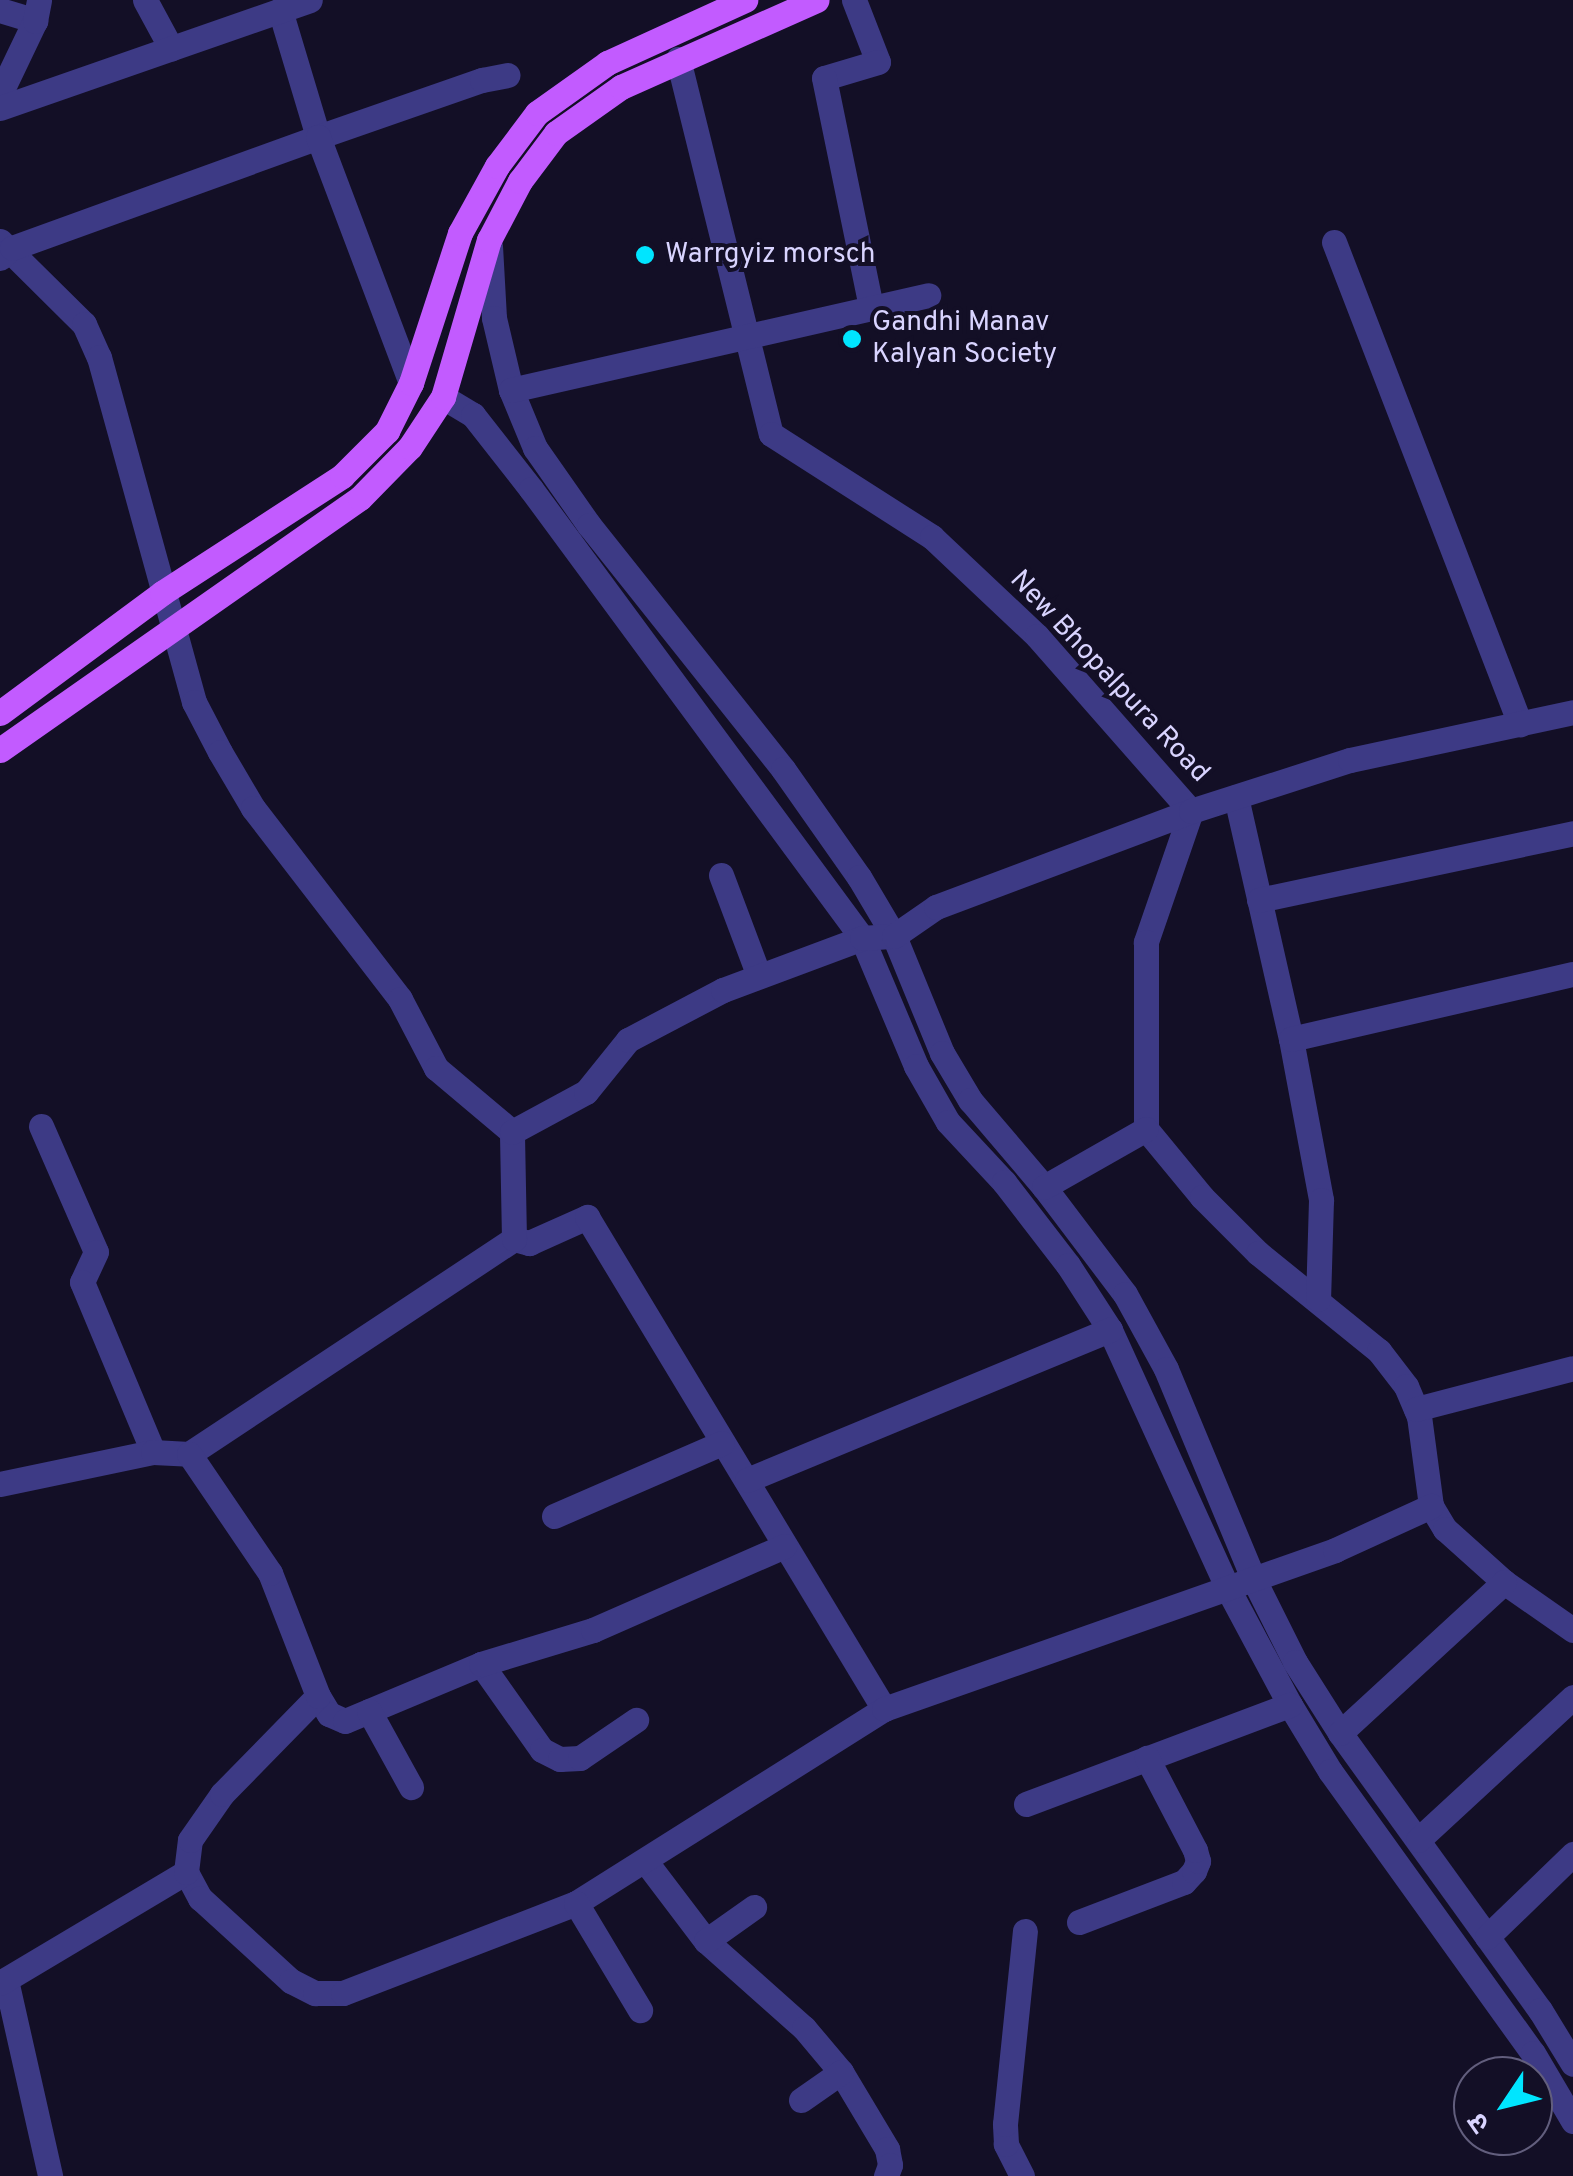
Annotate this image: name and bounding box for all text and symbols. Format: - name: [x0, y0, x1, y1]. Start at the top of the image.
- place label: Warrgyiz morsch: [665, 238, 875, 272]
- marker: Warrgyiz morsch: [634, 244, 656, 266]
- place label: Gandhi Manav Kalyan Society: [872, 306, 1057, 372]
- marker: Gandhi Manav Kalyan Society: [841, 328, 863, 350]
- street label: New Bhopalpura Road: [1002, 564, 1216, 790]
- north arrow: [1453, 2056, 1553, 2156]
- text: उ: [1461, 2105, 1500, 2139]

